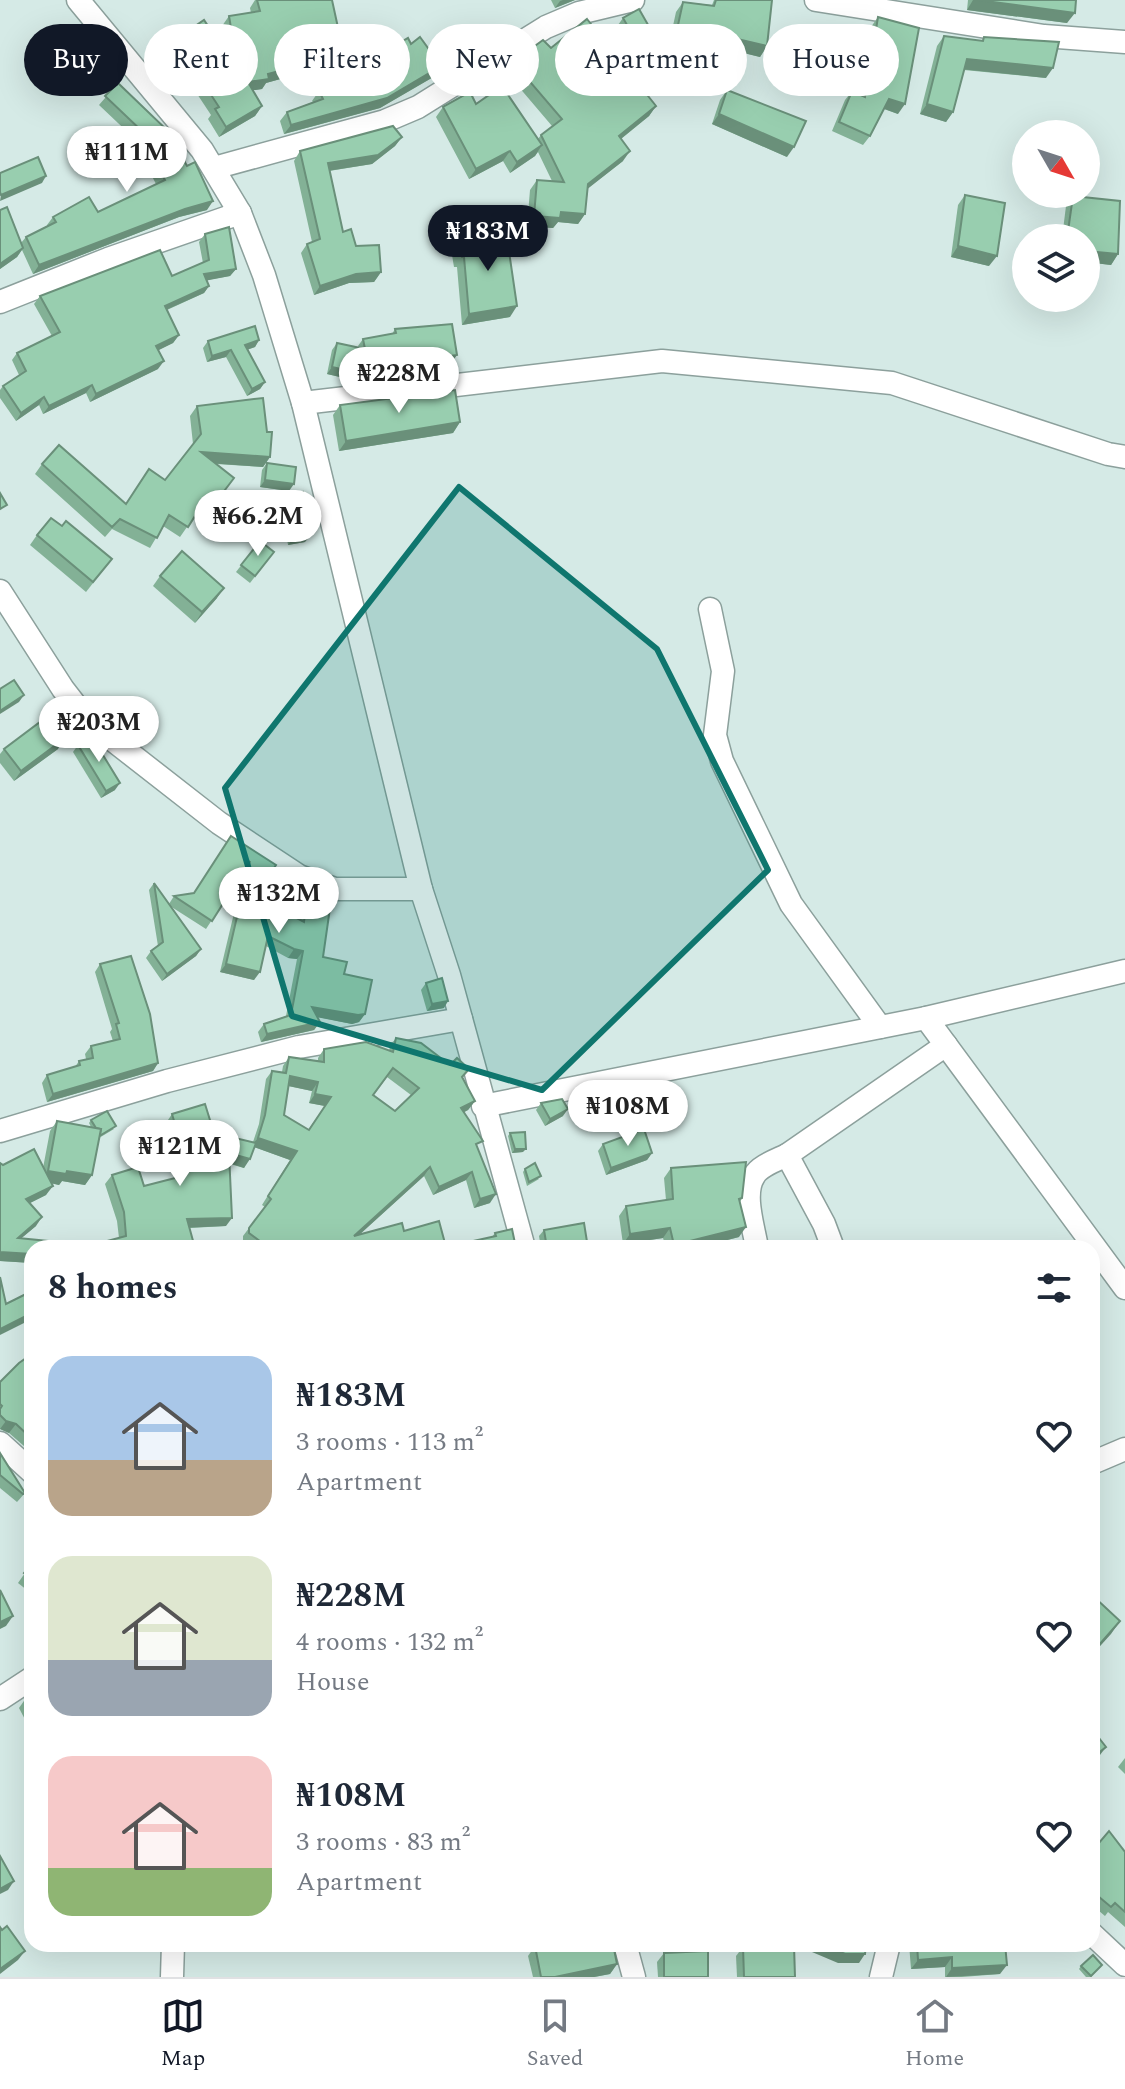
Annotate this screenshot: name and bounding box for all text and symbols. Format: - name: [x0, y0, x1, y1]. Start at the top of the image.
- chip: Buy: [24, 24, 128, 96]
- chip: Rent: [144, 24, 258, 96]
- chip: Filters: [274, 24, 410, 96]
- chip: New: [426, 24, 539, 96]
- chip: Apartment: [555, 24, 747, 96]
- chip: House: [763, 24, 899, 96]
- north arrow: [1012, 120, 1100, 208]
- map controls: [1012, 120, 1100, 312]
- pin: ₦111M: [71, 126, 183, 194]
- text: ₦111M: [85, 132, 169, 172]
- pin: ₦183M: [432, 205, 544, 273]
- text: ₦183M: [446, 211, 530, 251]
- button: layers: [1012, 224, 1100, 312]
- pin: ₦228M: [343, 347, 455, 415]
- text: ₦228M: [357, 353, 441, 393]
- pin: ₦66.2M: [193, 490, 323, 558]
- text: ₦66.2M: [212, 496, 304, 536]
- pin: ₦203M: [43, 696, 155, 764]
- text: ₦203M: [57, 702, 141, 742]
- pin: ₦132M: [223, 867, 335, 935]
- text: ₦132M: [237, 873, 321, 913]
- pin: ₦108M: [572, 1080, 684, 1148]
- text: ₦108M: [586, 1086, 670, 1126]
- pin: ₦121M: [124, 1120, 236, 1188]
- text: ₦121M: [138, 1126, 222, 1166]
- text: 8 homes: [48, 1262, 178, 1314]
- icon: filters: [1032, 1266, 1076, 1310]
- text: ₦183M: [296, 1370, 406, 1422]
- icon: home: [112, 1388, 208, 1484]
- icon: heart: [1032, 1414, 1076, 1458]
- text: 3 rooms · 113 m²: [296, 1422, 483, 1462]
- text: Apartment: [296, 1462, 422, 1502]
- text: ₦228M: [296, 1570, 406, 1622]
- icon: home: [112, 1588, 208, 1684]
- icon: heart: [1032, 1614, 1076, 1658]
- text: 4 rooms · 132 m²: [296, 1622, 483, 1662]
- text: House: [296, 1662, 370, 1702]
- text: ₦108M: [296, 1770, 406, 1822]
- icon: home: [112, 1788, 208, 1884]
- icon: heart: [1032, 1814, 1076, 1858]
- text: 3 rooms · 83 m²: [296, 1822, 470, 1862]
- text: Apartment: [296, 1862, 422, 1902]
- tab: Map: [161, 1994, 205, 2075]
- tab: Saved: [527, 1994, 583, 2075]
- tab: Home: [905, 1994, 964, 2075]

